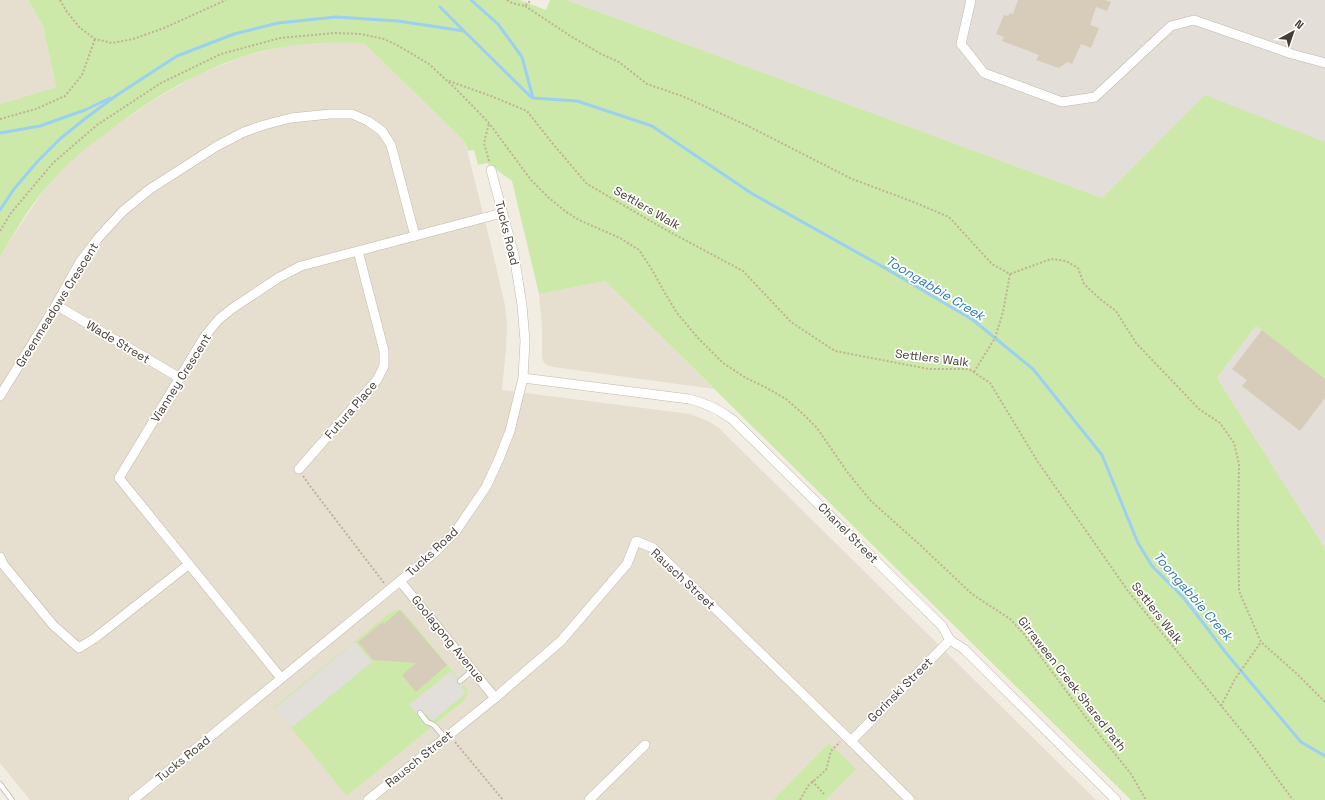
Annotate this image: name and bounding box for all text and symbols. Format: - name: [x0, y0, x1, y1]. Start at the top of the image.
- north arrow: [1273, 12, 1313, 52]
- text: N: [1292, 17, 1307, 32]
- street label: Settlers Walk: [611, 182, 684, 234]
- street label: Tucks Road: [491, 199, 523, 267]
- street label: Greenmeadows Crescent: [12, 240, 102, 370]
- water label: Toongabbie Creek: [882, 252, 989, 325]
- street label: Wade Street: [83, 317, 153, 367]
- street label: Vianney Crescent: [147, 331, 215, 425]
- street label: Settlers Walk: [894, 346, 970, 371]
- street label: Futura Place: [321, 378, 381, 442]
- street label: Chanel Street: [814, 499, 882, 567]
- street label: Tucks Road: [402, 524, 462, 580]
- street label: Rausch Street: [647, 545, 719, 613]
- water label: Toongabbie Creek: [1150, 548, 1238, 646]
- street label: Settlers Walk: [1128, 579, 1187, 648]
- street label: Goolagong Avenue: [408, 592, 488, 686]
- street label: Girraween Creek Shared Path: [1014, 613, 1130, 755]
- street label: Gorinski Street: [864, 654, 936, 726]
- street label: Rausch Street: [382, 727, 456, 791]
- street label: Tucks Road: [152, 732, 214, 786]

